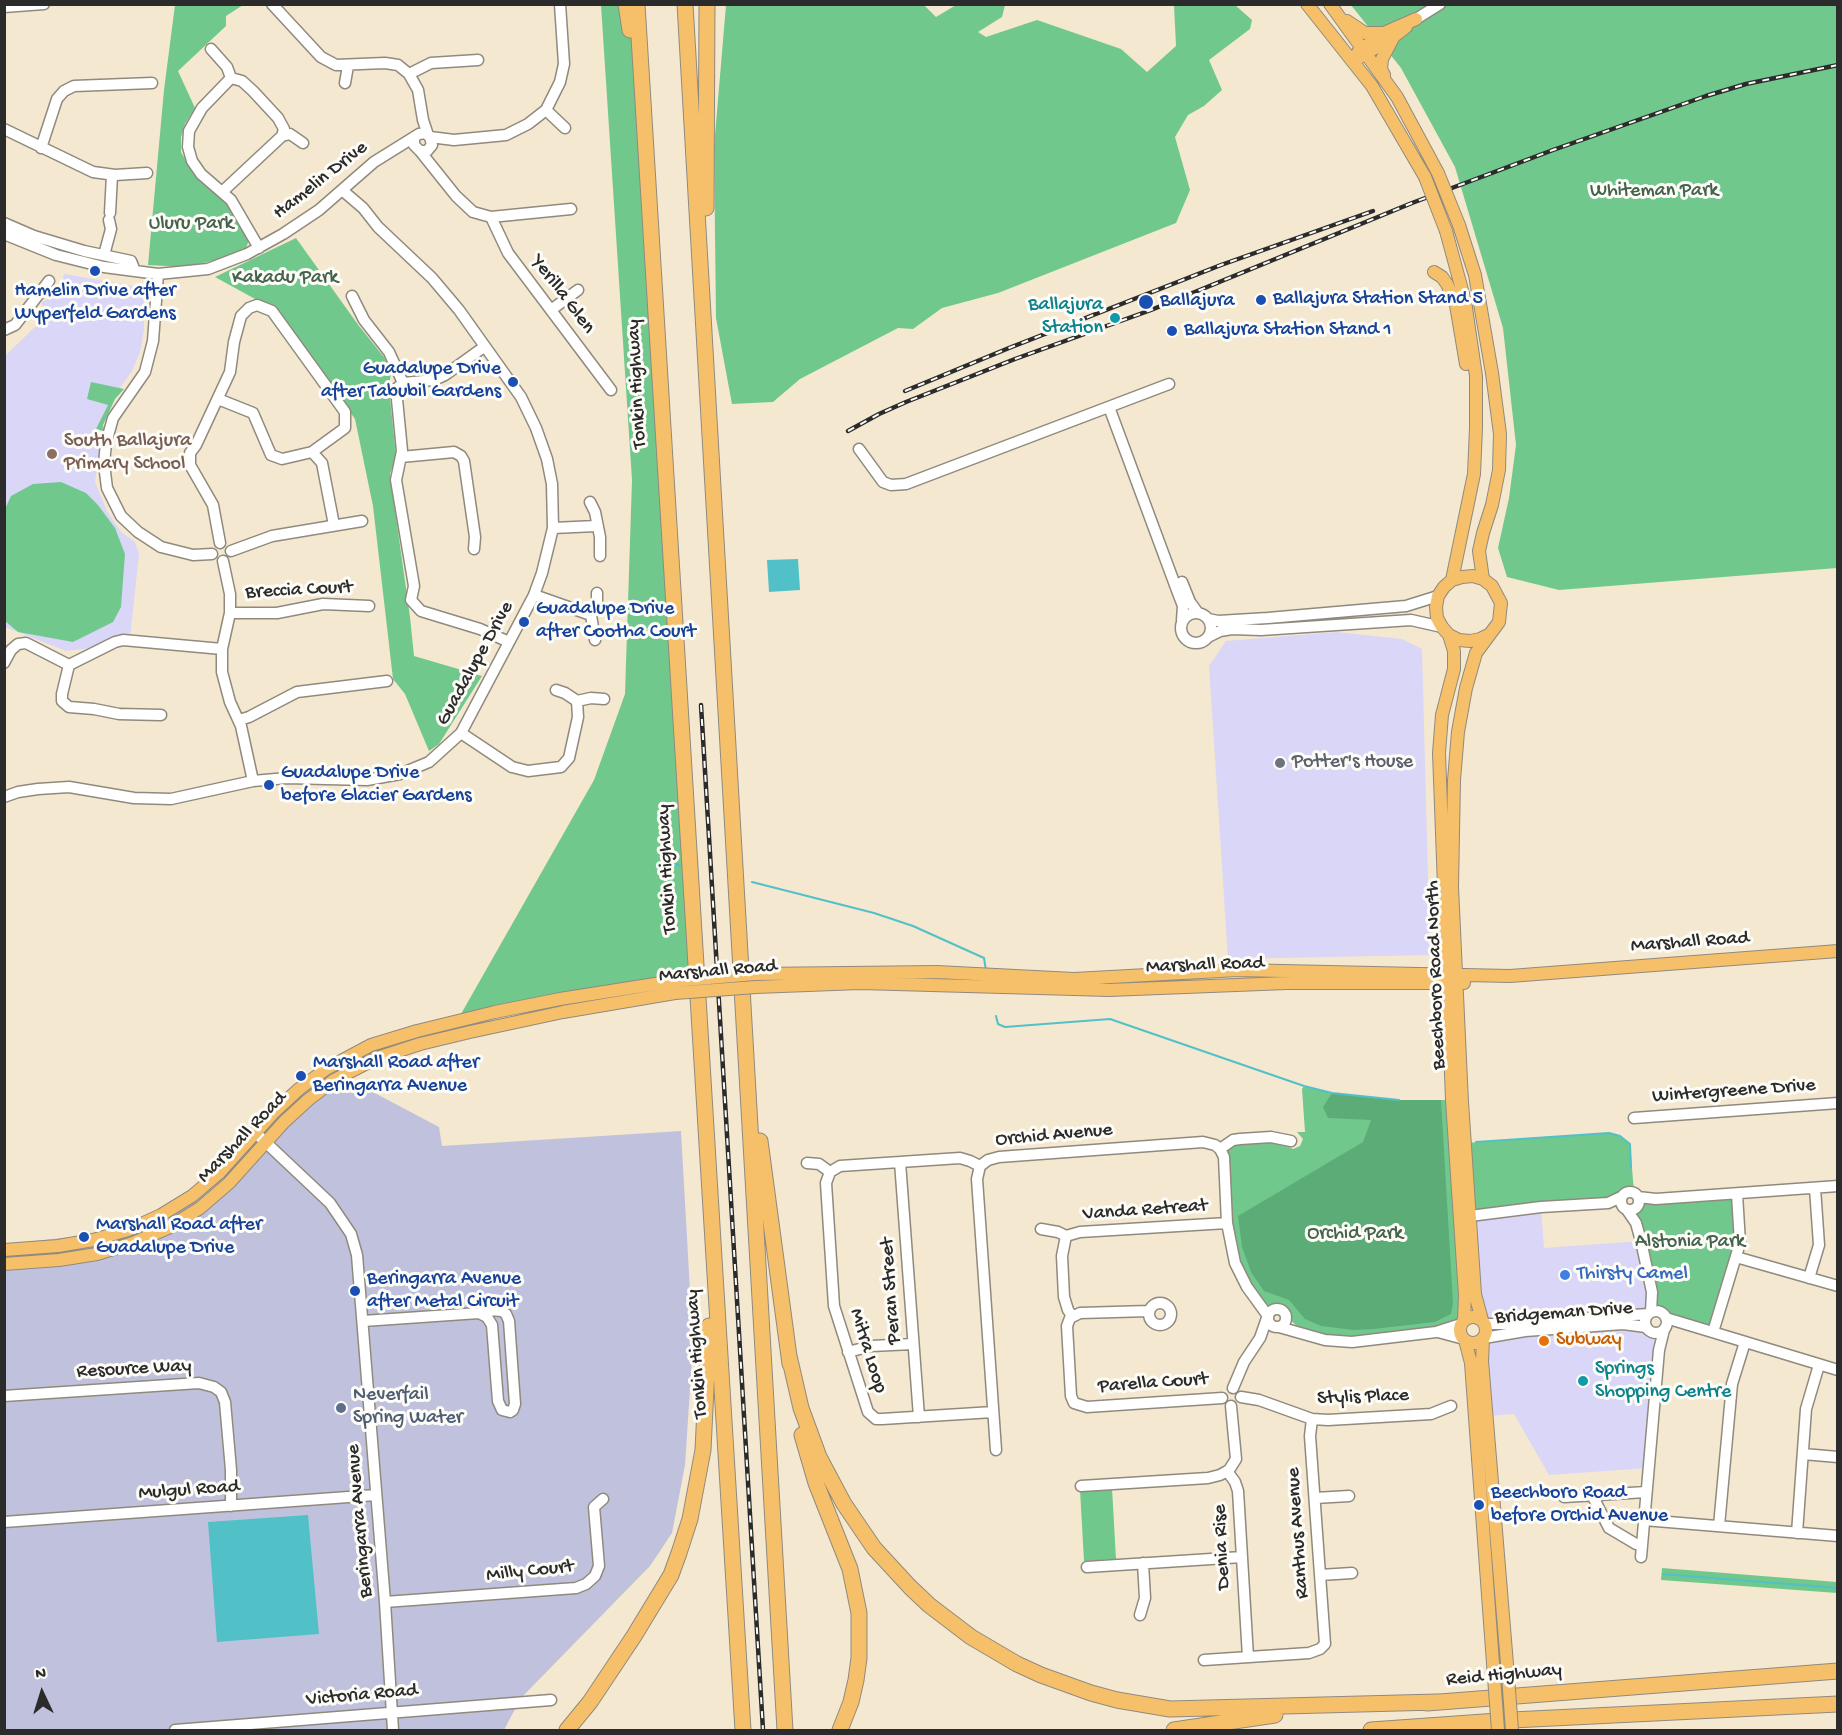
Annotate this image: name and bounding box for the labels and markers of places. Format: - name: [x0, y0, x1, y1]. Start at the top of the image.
- marker: Hamelin Drive after Wyperfeld Gardens: [88, 264, 102, 278]
- place label: Hamelin Drive after Wyperfeld Gardens: [14, 280, 176, 327]
- place label: Ballajura Station Stand 5: [1273, 288, 1483, 312]
- place label: Ballajura: [1160, 290, 1235, 314]
- marker: Ballajura: [1137, 293, 1155, 311]
- marker: Ballajura Station Stand 5: [1254, 293, 1268, 307]
- place label: Ballajura Station: [1028, 294, 1103, 341]
- marker: Ballajura Station: [1108, 311, 1122, 325]
- place label: Ballajura Station Stand 1: [1184, 319, 1392, 343]
- marker: Ballajura Station Stand 1: [1165, 324, 1179, 338]
- place label: Guadalupe Drive after Tabubil Gardens: [321, 358, 501, 405]
- marker: Guadalupe Drive after Tabubil Gardens: [506, 375, 520, 389]
- place label: South Ballajura Primary School: [64, 430, 191, 477]
- marker: South Ballajura Primary School: [45, 447, 59, 461]
- place label: Guadalupe Drive after Cootha Court: [536, 598, 696, 645]
- marker: Guadalupe Drive after Cootha Court: [517, 615, 531, 629]
- place label: Potter's House: [1292, 751, 1413, 775]
- marker: Potter's House: [1273, 756, 1287, 770]
- place label: Guadalupe Drive before Glacier Gardens: [281, 762, 472, 809]
- marker: Guadalupe Drive before Glacier Gardens: [262, 778, 276, 792]
- place label: Marshall Road after Beringarra Avenue: [313, 1052, 479, 1099]
- marker: Marshall Road after Beringarra Avenue: [294, 1069, 308, 1083]
- place label: Marshall Road after Guadalupe Drive: [96, 1214, 262, 1261]
- marker: Marshall Road after Guadalupe Drive: [77, 1230, 91, 1244]
- place label: Thirsty Camel: [1577, 1263, 1688, 1287]
- place label: Beringarra Avenue after Metal Circuit: [367, 1268, 521, 1315]
- marker: Thirsty Camel: [1558, 1268, 1572, 1282]
- marker: Beringarra Avenue after Metal Circuit: [348, 1284, 362, 1298]
- place label: Subway: [1556, 1329, 1622, 1353]
- marker: Subway: [1537, 1334, 1551, 1348]
- place label: Springs Shopping Centre: [1595, 1358, 1731, 1405]
- marker: Springs Shopping Centre: [1576, 1374, 1590, 1388]
- place label: Neverfail Spring Water: [353, 1384, 463, 1431]
- marker: Neverfail Spring Water: [334, 1401, 348, 1415]
- place label: Beechboro Road before Orchid Avenue: [1491, 1482, 1668, 1529]
- marker: Beechboro Road before Orchid Avenue: [1472, 1498, 1486, 1512]

